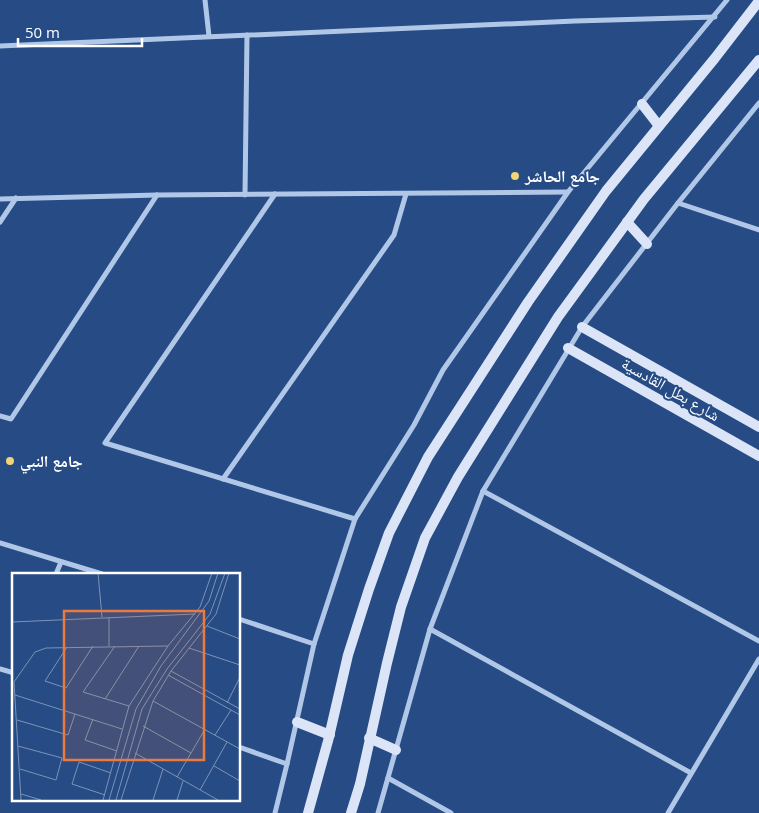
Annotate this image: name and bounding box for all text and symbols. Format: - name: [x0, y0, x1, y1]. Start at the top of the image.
- scale bar: [18, 15, 141, 47]
- text: 50 m: [25, 22, 60, 42]
- place label: جامع الحاشر: [524, 165, 600, 187]
- marker: جامع الحاشر: [509, 170, 521, 182]
- street label: شارع بطل القادسية: [618, 352, 724, 426]
- place label: جامع النبي: [20, 450, 83, 474]
- marker: جامع النبي: [4, 455, 16, 467]
- inset map: [12, 573, 240, 800]

